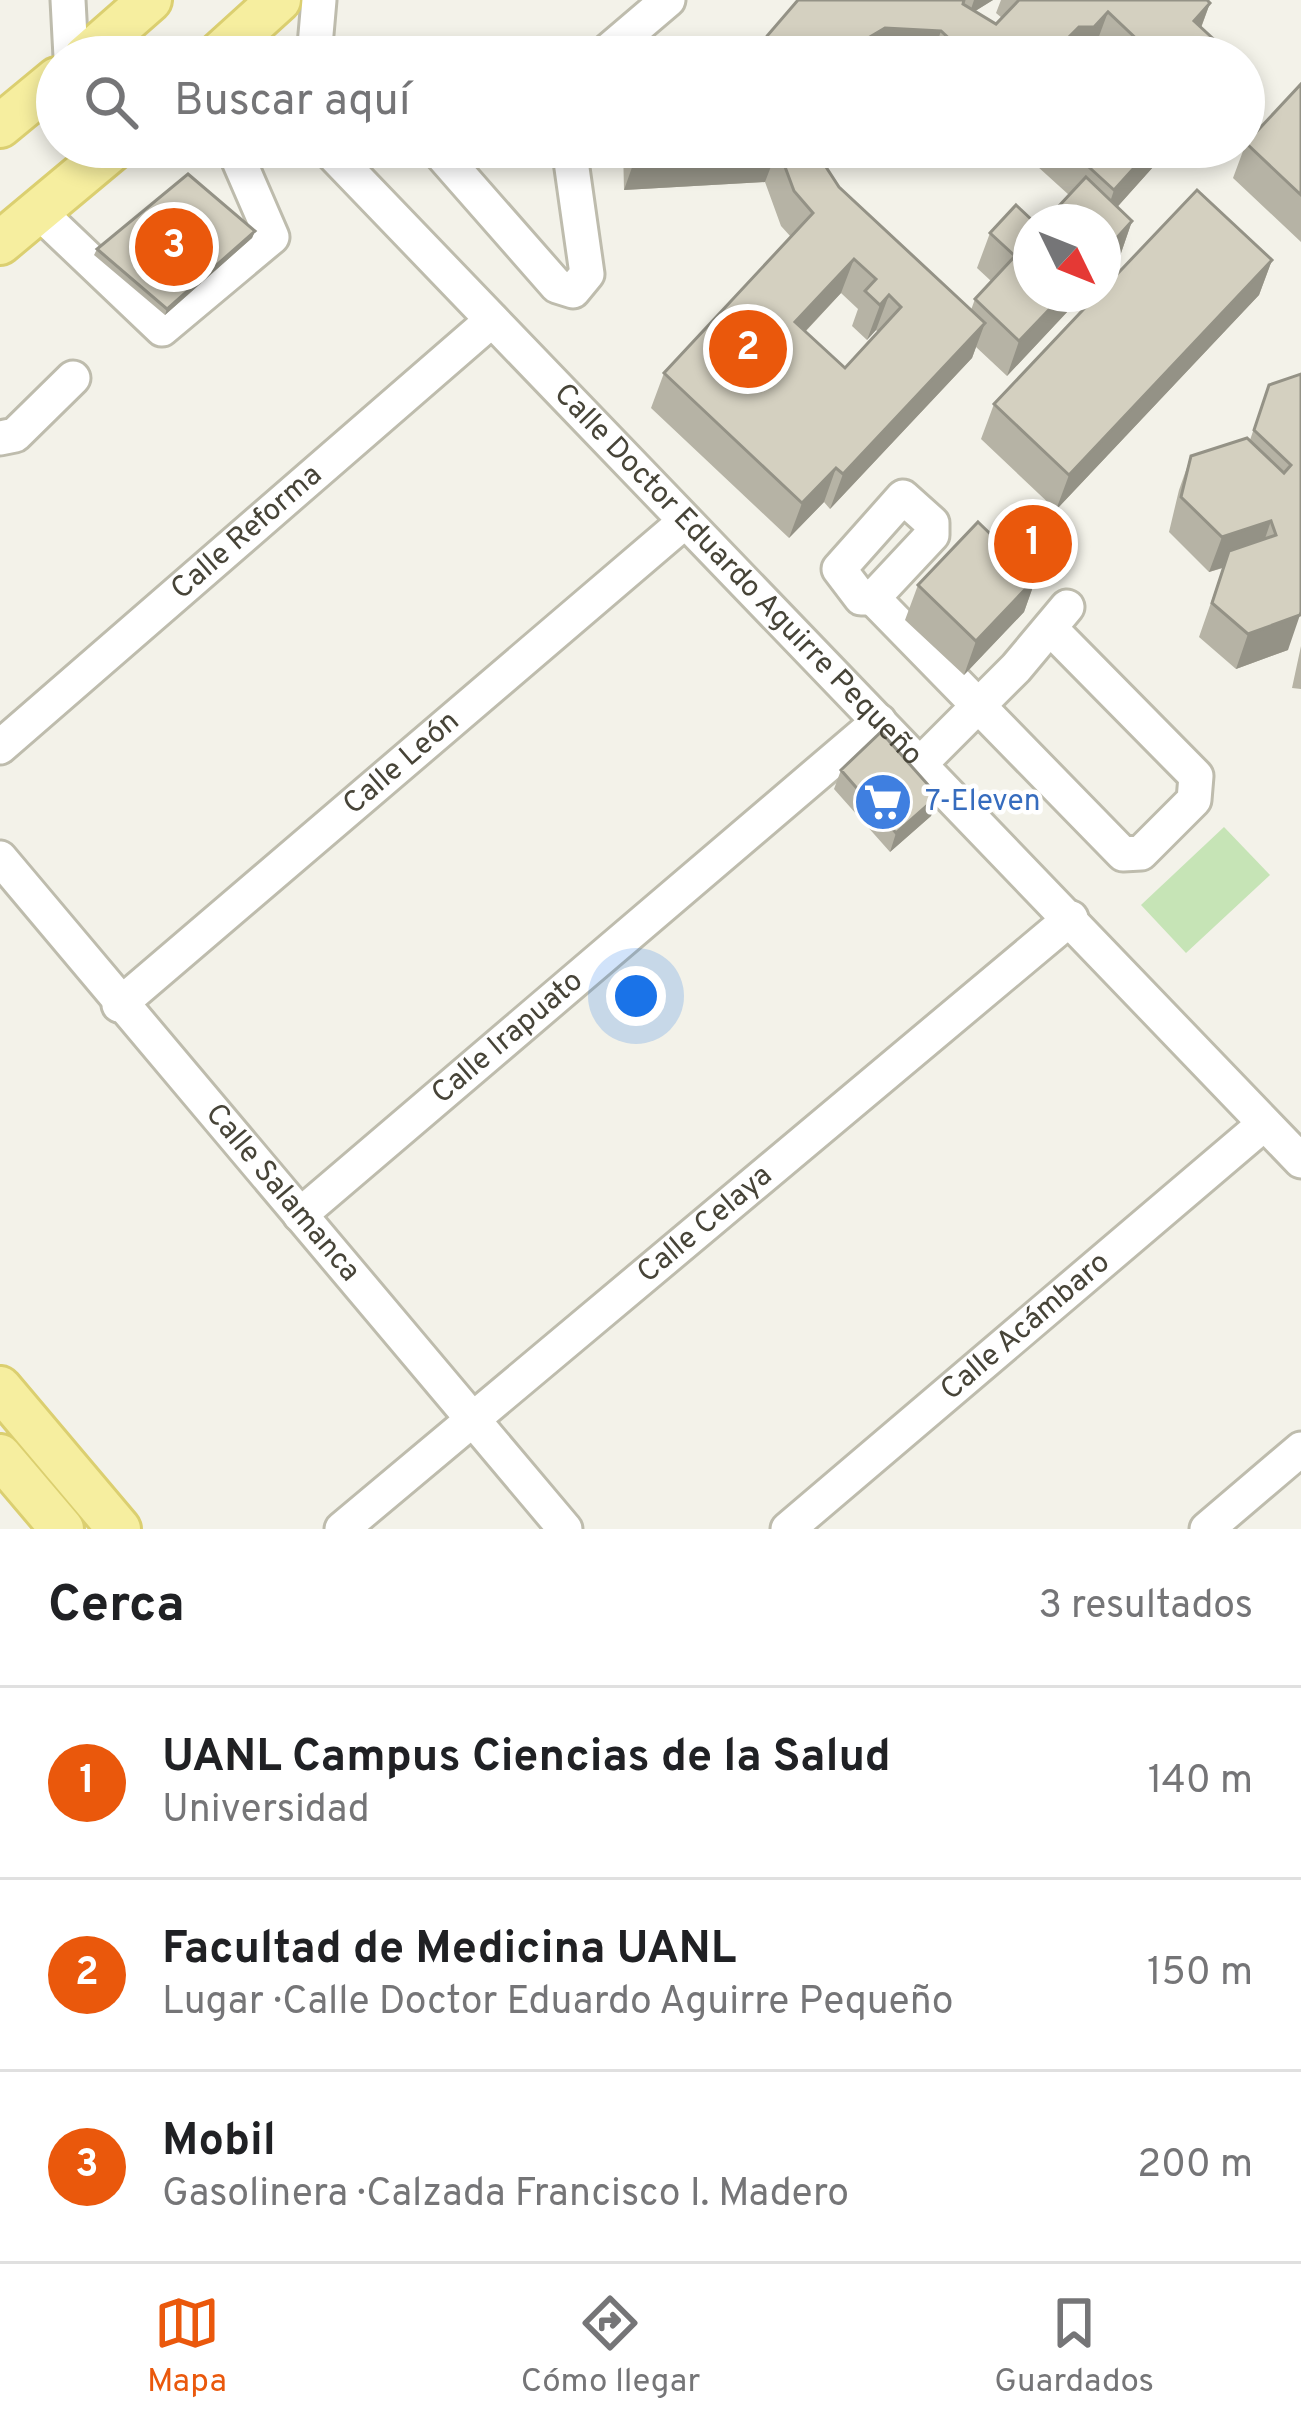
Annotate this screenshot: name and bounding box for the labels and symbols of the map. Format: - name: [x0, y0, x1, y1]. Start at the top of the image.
- pin: 3: [135, 202, 213, 292]
- north arrow: [1013, 204, 1121, 312]
- pin: 2: [709, 304, 787, 394]
- street label: Calle Doctor Eduardo Aguirre Pequeño: [545, 376, 930, 774]
- street label: Calle Reforma: [164, 457, 330, 608]
- pin: 1: [994, 499, 1072, 589]
- street label: Calle León: [336, 703, 468, 823]
- supermarket icon: 7-Eleven: [852, 771, 914, 833]
- place label: 7-Eleven: [925, 784, 1041, 821]
- street label: Calle Irapuato: [425, 963, 591, 1113]
- your location: [606, 966, 666, 1026]
- street label: Calle Salamanca: [197, 1096, 368, 1290]
- street label: Calle Celaya: [630, 1158, 780, 1292]
- street label: Calle Acámbaro: [934, 1245, 1118, 1409]

